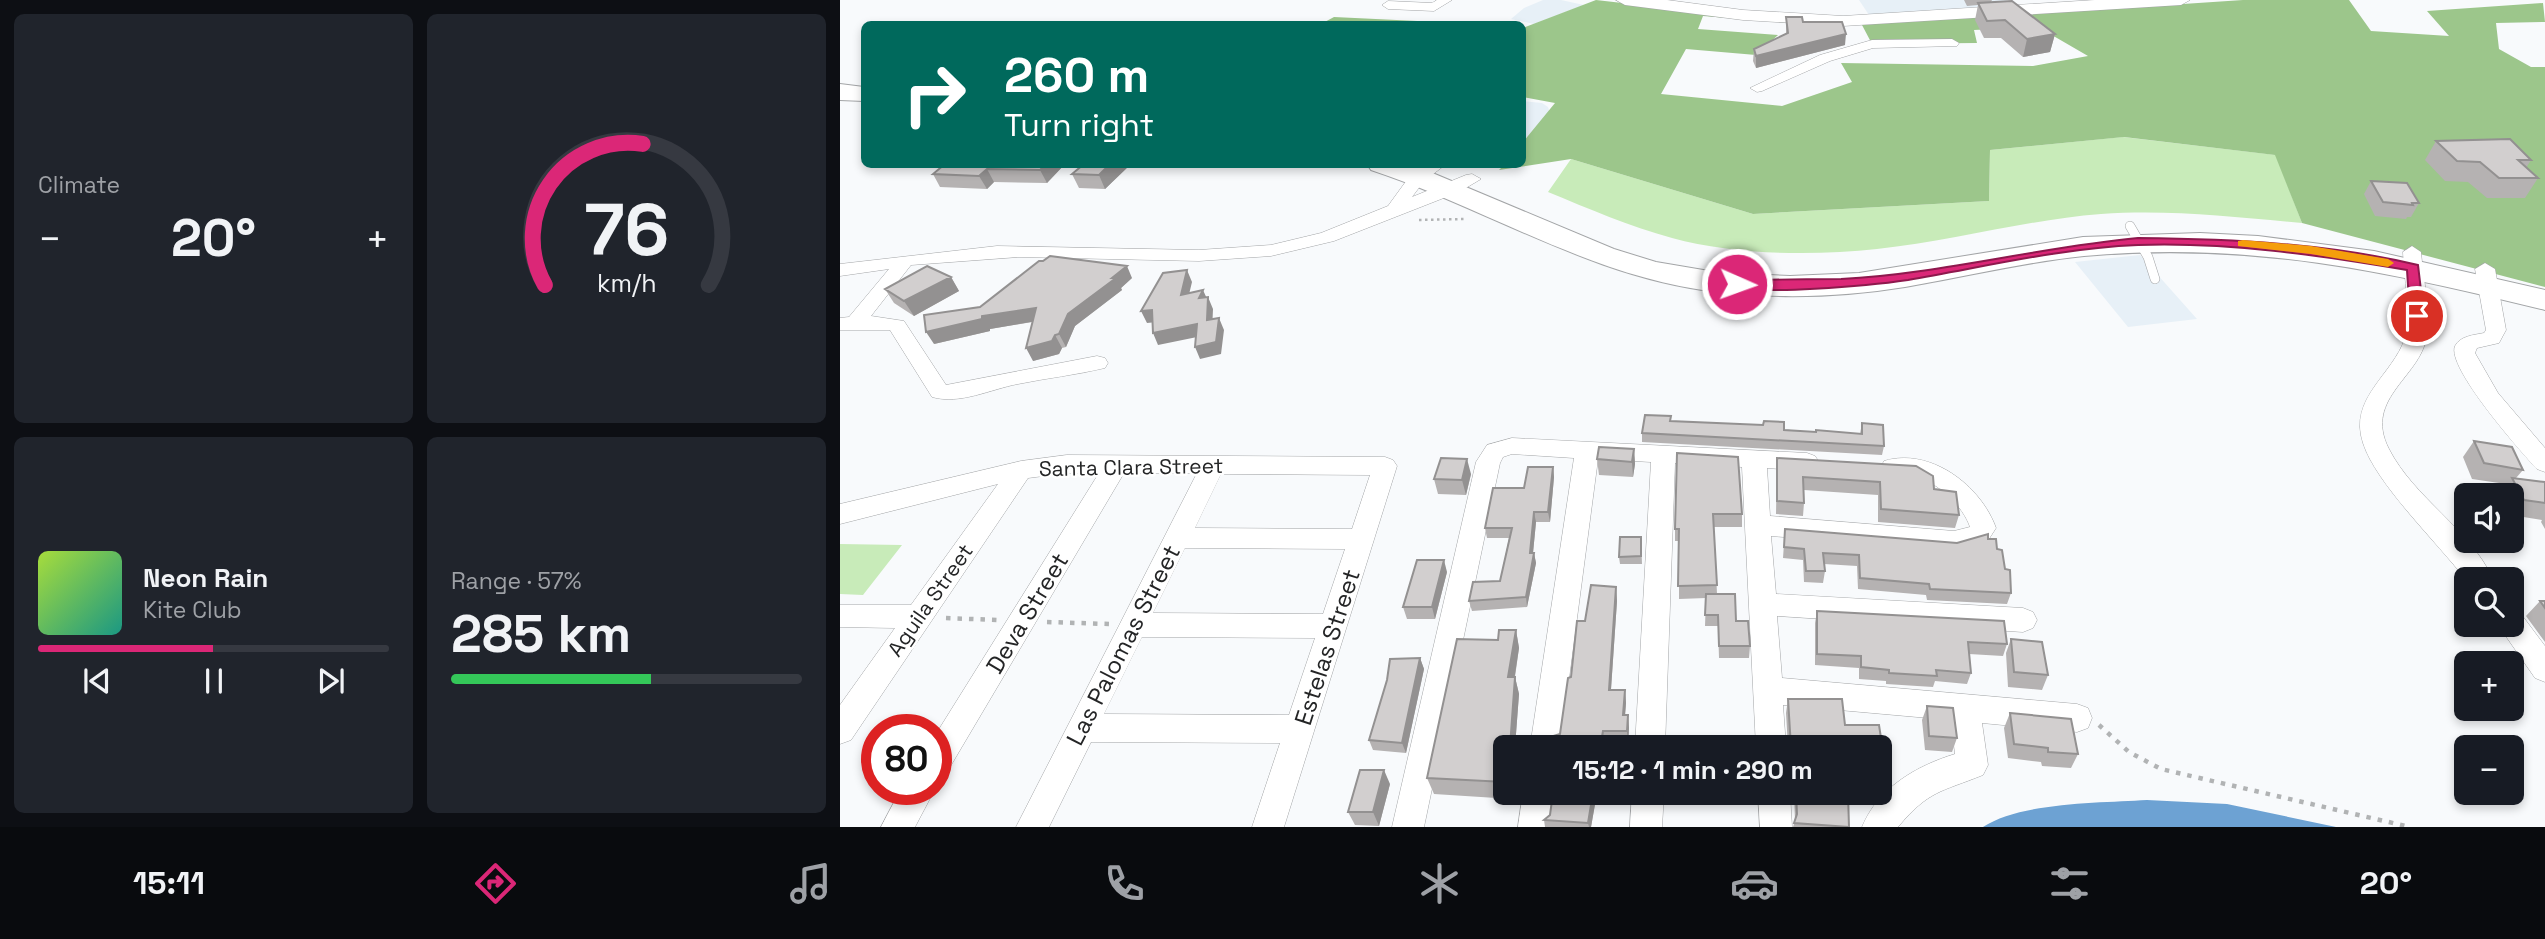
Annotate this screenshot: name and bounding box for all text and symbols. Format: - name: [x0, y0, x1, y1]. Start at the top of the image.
- text: 260 m: [1004, 44, 1149, 106]
- icon: right: [889, 49, 980, 140]
- text: Turn right: [1004, 105, 1154, 145]
- text: Climate: [38, 170, 120, 200]
- text: 76: [584, 183, 669, 276]
- text: 20°: [171, 205, 256, 271]
- text: −: [38, 215, 62, 263]
- text: +: [365, 215, 389, 263]
- position arrow: [1700, 247, 1774, 321]
- text: km/h: [597, 266, 656, 298]
- pin: [2387, 286, 2447, 346]
- icon: arrive: [2398, 297, 2436, 335]
- street label: Santa Clara Street: [1039, 452, 1223, 482]
- map controls: [2454, 483, 2524, 805]
- button: sound: [2454, 483, 2524, 553]
- street label: Aguila Street: [881, 538, 979, 662]
- street label: Las Palomas Street: [1059, 540, 1187, 750]
- street label: Deva Street: [979, 547, 1075, 679]
- text: Neon Rain: [143, 561, 268, 595]
- street label: Estelas Street: [1287, 565, 1367, 729]
- text: Range · 57%: [451, 566, 582, 596]
- button: search: [2454, 567, 2524, 637]
- text: Kite Club: [143, 595, 242, 625]
- text: 285 km: [451, 601, 631, 667]
- button: +: [2454, 651, 2524, 721]
- icon: previous: [78, 662, 116, 700]
- icon: pause: [195, 662, 233, 700]
- icon: next: [312, 662, 350, 700]
- speed limit sign: 80: [861, 714, 952, 805]
- button: −: [2454, 735, 2524, 805]
- text: 15:12 · 1 min · 290 m: [1572, 753, 1813, 787]
- icon: directions: [471, 859, 520, 908]
- icon: music: [786, 859, 835, 908]
- icon: phone: [1100, 859, 1149, 908]
- icon: climate: [1415, 859, 1464, 908]
- icon: car: [1730, 859, 1779, 908]
- icon: filters: [2045, 859, 2094, 908]
- text: 15:11: [133, 863, 205, 903]
- text: 20°: [2360, 863, 2412, 903]

